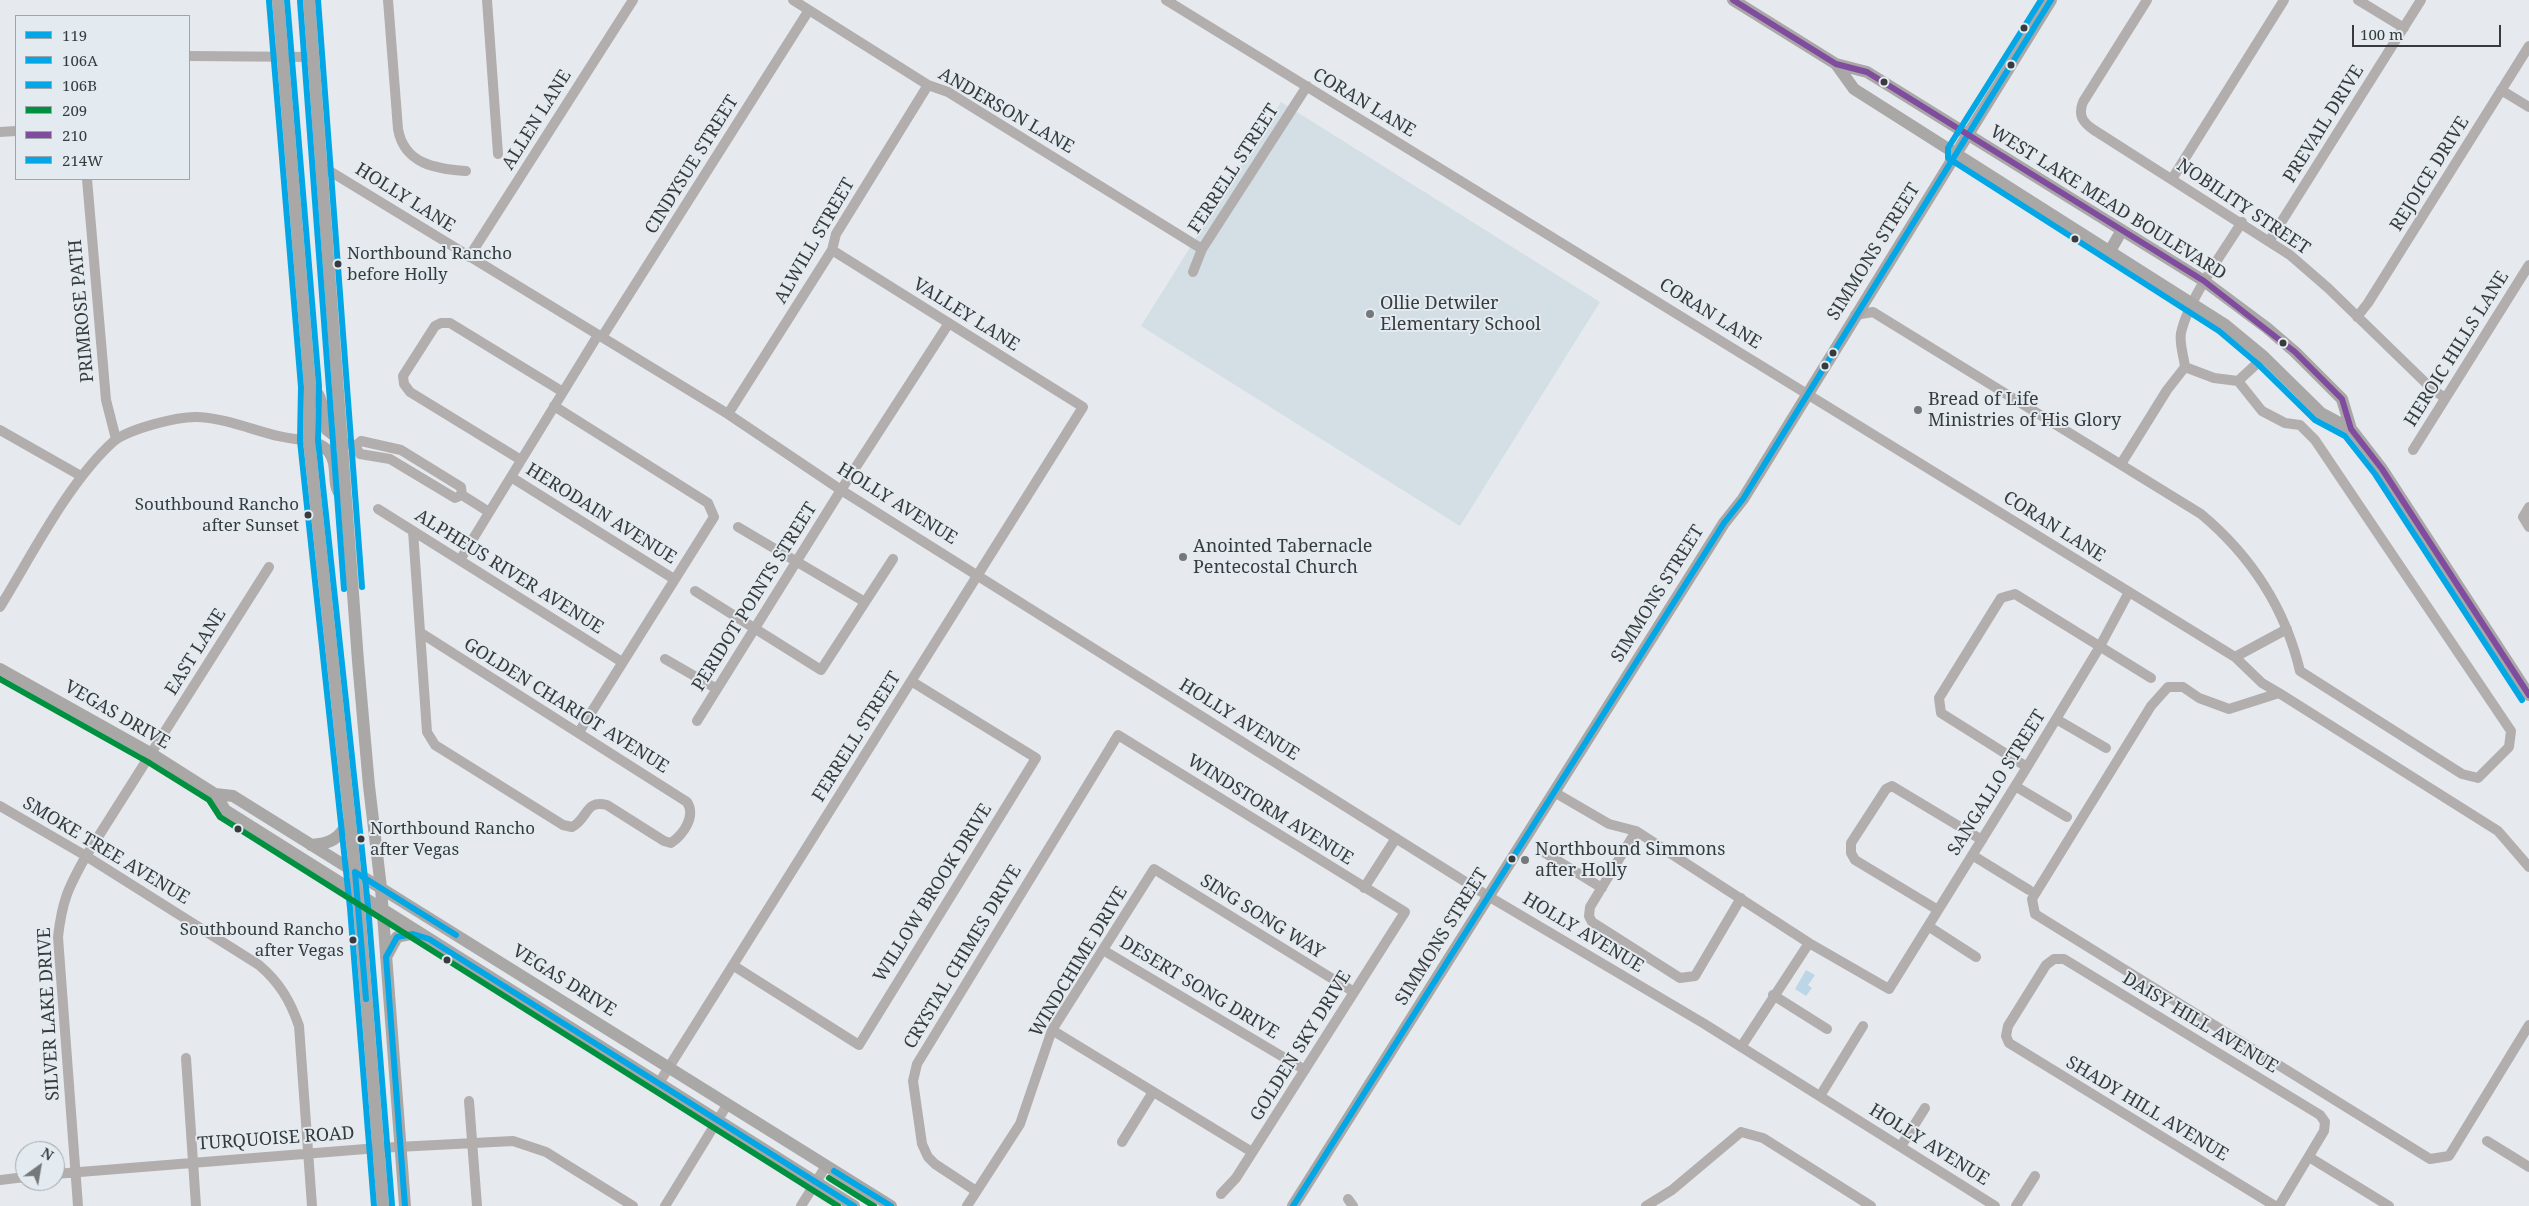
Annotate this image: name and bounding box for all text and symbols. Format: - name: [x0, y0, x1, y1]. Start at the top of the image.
- legend: [15, 15, 190, 180]
- scale bar: [2354, 15, 2503, 47]
- unlabelled marker: [2019, 23, 2029, 33]
- text: 100 m: [2360, 24, 2403, 44]
- text: 119: [62, 25, 87, 45]
- text: 106A: [62, 50, 98, 70]
- unlabelled marker: [2006, 60, 2016, 70]
- street label: PREVAIL DRIVE: [2279, 61, 2369, 187]
- street label: ANDERSON LANE: [934, 63, 1078, 159]
- street label: CORAN LANE: [1309, 64, 1419, 142]
- street label: ALLEN LANE: [498, 66, 576, 174]
- text: 106B: [62, 75, 97, 95]
- unlabelled marker: [1879, 77, 1889, 87]
- street label: CINDYSUE STREET: [641, 92, 743, 238]
- text: 209: [62, 100, 87, 120]
- street label: FERRELL STREET: [1184, 100, 1284, 238]
- street label: REJOICE DRIVE: [2386, 113, 2474, 235]
- street label: WEST LAKE MEAD BOULEVARD: [1986, 121, 2230, 285]
- text: 210: [62, 125, 87, 145]
- text: 214W: [62, 150, 103, 170]
- street label: NOBILITY STREET: [2172, 154, 2314, 260]
- street label: HOLLY LANE: [351, 159, 459, 237]
- street label: ALWILL STREET: [770, 174, 860, 308]
- street label: SIMMONS STREET: [1823, 180, 1925, 324]
- unlabelled marker: [2070, 234, 2080, 244]
- street label: PRIMROSE PATH: [65, 239, 99, 383]
- place label: Northbound Rancho before Holly: [347, 244, 512, 284]
- marker: Northbound Rancho before Holly: [333, 259, 343, 269]
- street label: HEROIC HILLS LANE: [2400, 267, 2514, 431]
- street label: VALLEY LANE: [909, 274, 1023, 356]
- street label: CORAN LANE: [1655, 274, 1765, 354]
- place label: Ollie Detwiler Elementary School: [1380, 293, 1541, 336]
- marker: Ollie Detwiler Elementary School: [1364, 308, 1376, 320]
- unlabelled marker: [2278, 338, 2288, 348]
- unlabelled marker: [1828, 348, 1838, 358]
- unlabelled marker: [1820, 361, 1830, 371]
- place label: Bread of Life Ministries of His Glory: [1928, 389, 2121, 432]
- marker: Bread of Life Ministries of His Glory: [1912, 404, 1924, 416]
- street label: HOLLY AVENUE: [833, 458, 961, 550]
- street label: HERODAIN AVENUE: [522, 459, 680, 569]
- street label: CORAN LANE: [1999, 487, 2109, 567]
- place label: Southbound Rancho after Sunset: [135, 495, 299, 535]
- street label: PERIDOT POINTS STREET: [688, 499, 822, 695]
- street label: ALPHEUS RIVER AVENUE: [411, 505, 607, 639]
- marker: Southbound Rancho after Sunset: [303, 510, 313, 520]
- street label: SIMMONS STREET: [1607, 522, 1709, 666]
- place label: Anointed Tabernacle Pentecostal Church: [1193, 536, 1372, 578]
- marker: Anointed Tabernacle Pentecostal Church: [1177, 551, 1189, 563]
- street label: EAST LANE: [161, 605, 231, 699]
- street label: GOLDEN CHARIOT AVENUE: [459, 634, 673, 778]
- street label: FERRELL STREET: [808, 668, 906, 806]
- street label: HOLLY AVENUE: [1175, 674, 1303, 766]
- street label: VEGAS DRIVE: [60, 676, 174, 754]
- street label: SANGALLO STREET: [1943, 706, 2051, 860]
- street label: WINDSTORM AVENUE: [1183, 750, 1357, 870]
- street label: SMOKE TREE AVENUE: [19, 793, 193, 909]
- street label: WILLOW BROOK DRIVE: [869, 800, 997, 986]
- place label: Northbound Rancho after Vegas: [370, 819, 535, 859]
- unlabelled marker: [233, 824, 243, 834]
- marker: Northbound Rancho after Vegas: [356, 834, 366, 844]
- place label: Northbound Simmons after Holly: [1535, 839, 1725, 882]
- unlabelled marker: [1507, 854, 1517, 864]
- marker: Northbound Simmons after Holly: [1519, 854, 1531, 866]
- street label: CRYSTAL CHIMES DRIVE: [900, 861, 1026, 1053]
- street label: SIMMONS STREET: [1391, 865, 1493, 1009]
- street label: SING SONG WAY: [1196, 870, 1328, 964]
- street label: WINDCHIME DRIVE: [1025, 883, 1133, 1041]
- street label: HOLLY AVENUE: [1519, 888, 1647, 978]
- place label: Southbound Rancho after Vegas: [180, 920, 344, 960]
- street label: SILVER LAKE DRIVE: [34, 927, 64, 1101]
- street label: DESERT SONG DRIVE: [1116, 932, 1282, 1044]
- marker: Southbound Rancho after Vegas: [348, 935, 358, 945]
- street label: VEGAS DRIVE: [508, 941, 620, 1021]
- unlabelled marker: [442, 955, 452, 965]
- street label: GOLDEN SKY DRIVE: [1246, 967, 1356, 1125]
- street label: DAISY HILL AVENUE: [2118, 968, 2282, 1078]
- street label: SHADY HILL AVENUE: [2062, 1052, 2232, 1166]
- street label: HOLLY AVENUE: [1865, 1099, 1993, 1191]
- street label: TURQUOISE ROAD: [197, 1123, 355, 1155]
- north arrow: [15, 1141, 65, 1191]
- text: N: [38, 1143, 57, 1165]

